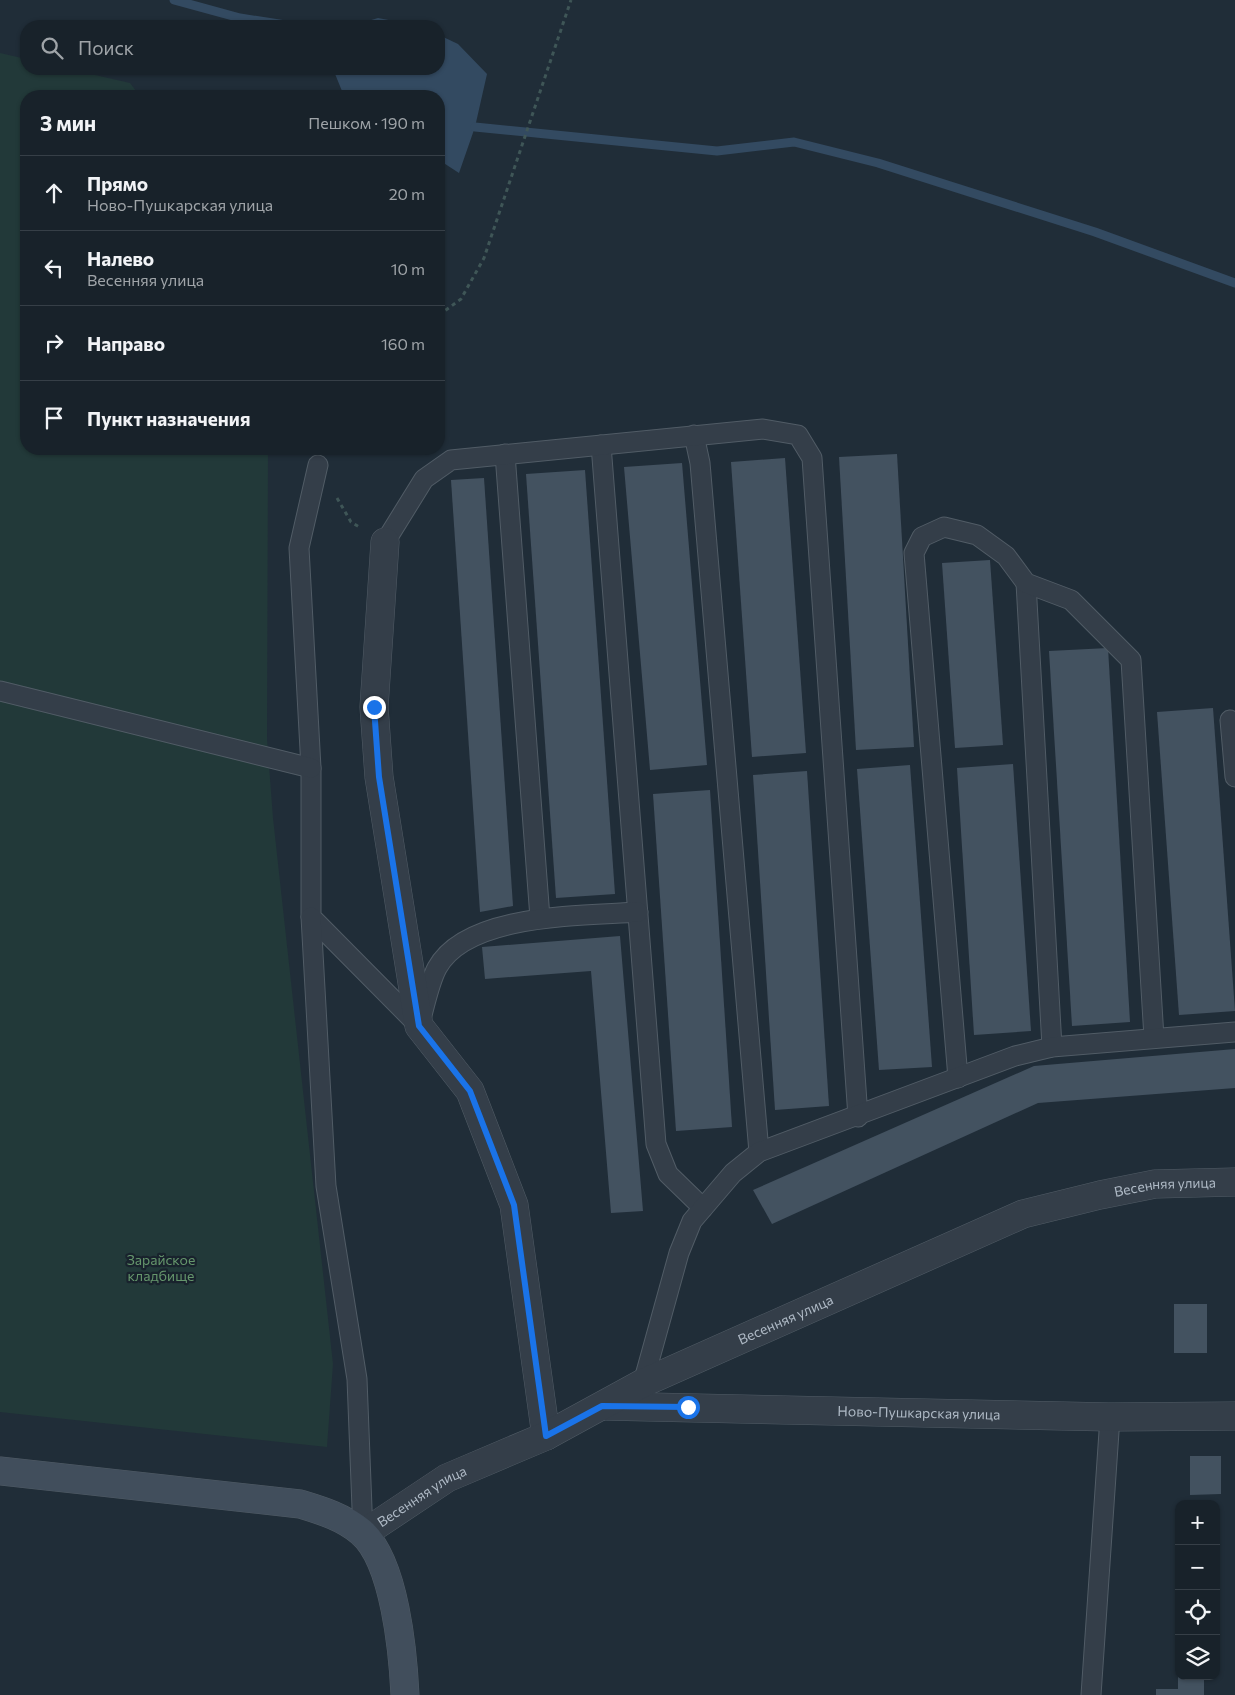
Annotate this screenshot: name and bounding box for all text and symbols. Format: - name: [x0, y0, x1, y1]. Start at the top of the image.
- search box: [20, 20, 445, 75]
- icon: search: [38, 34, 66, 62]
- text: Поиск: [78, 36, 134, 59]
- text: 3 мин: [40, 110, 96, 135]
- text: Пешком · 190 m: [308, 113, 425, 132]
- text: Прямо: [87, 172, 148, 195]
- icon: ahead: [40, 179, 68, 207]
- text: 20 m: [389, 184, 425, 203]
- text: Ново-Пушкарская улица: [87, 195, 273, 214]
- text: Налево: [87, 247, 154, 270]
- icon: left: [40, 254, 68, 282]
- text: 10 m: [391, 259, 425, 278]
- text: Весенняя улица: [87, 270, 204, 289]
- icon: right: [40, 329, 68, 357]
- text: Направо: [87, 332, 165, 355]
- text: 160 m: [381, 334, 425, 353]
- icon: arrive: [40, 404, 68, 432]
- text: Пункт назначения: [87, 407, 250, 430]
- route end: [363, 696, 386, 719]
- street label: Весенняя улица: [1112, 1173, 1216, 1200]
- park label: Зарайское кладбище: [127, 1251, 195, 1284]
- street label: Весенняя улица: [735, 1291, 836, 1348]
- route start: [677, 1396, 700, 1419]
- street label: Ново-Пушкарская улица: [837, 1402, 1001, 1423]
- street label: Весенняя улица: [374, 1462, 469, 1530]
- map controls: [1175, 1500, 1220, 1680]
- button: +: [1175, 1500, 1220, 1545]
- button: −: [1175, 1545, 1220, 1590]
- button: locate: [1175, 1590, 1220, 1635]
- button: layers: [1175, 1635, 1220, 1680]

